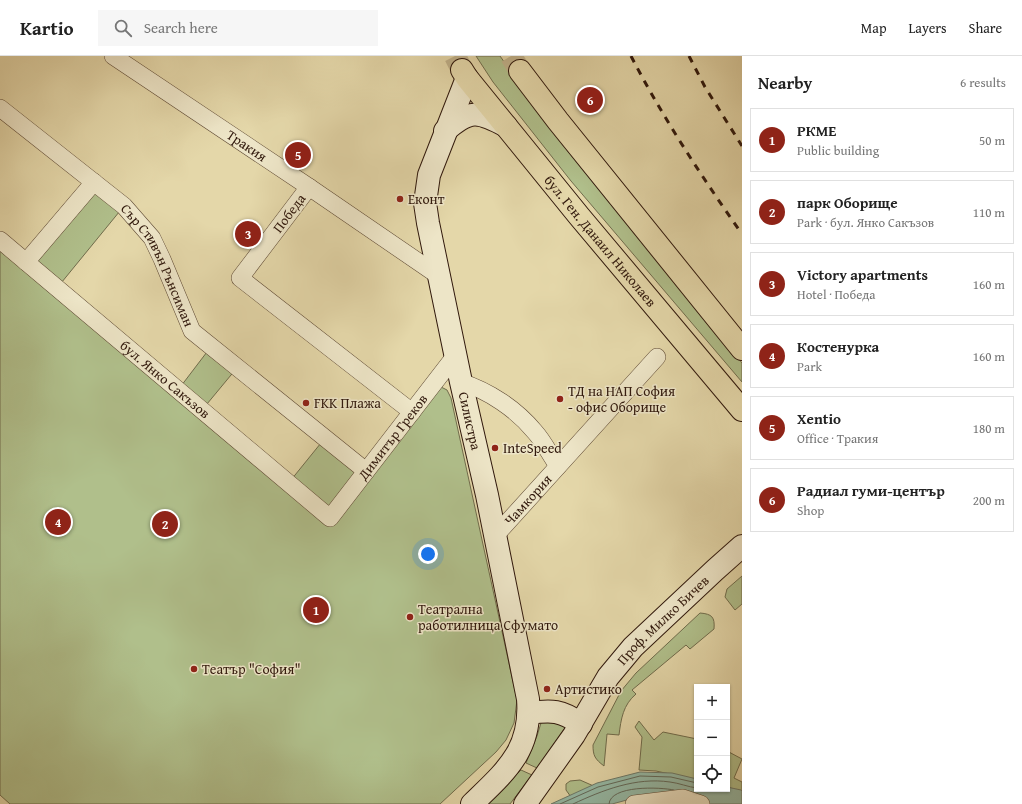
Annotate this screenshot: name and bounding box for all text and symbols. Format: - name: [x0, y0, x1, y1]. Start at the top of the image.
- search box: [98, 10, 378, 46]
- text: Kartio: [20, 14, 74, 42]
- icon: search: [112, 17, 134, 39]
- text: Search here: [144, 17, 218, 38]
- text: Map: [861, 18, 887, 38]
- text: Layers: [909, 18, 947, 38]
- text: Share: [969, 18, 1002, 38]
- text: Nearby: [758, 70, 812, 95]
- text: 6 results: [960, 73, 1006, 92]
- pin: 6: [577, 85, 603, 115]
- text: РКМЕ: [797, 120, 836, 141]
- street label: Тракия: [223, 125, 271, 166]
- text: 1: [769, 131, 775, 150]
- text: 50 m: [979, 131, 1005, 150]
- pin: 5: [285, 140, 311, 170]
- text: Public building: [797, 141, 879, 160]
- street label: бул. Ген. Данаил Николаев: [540, 171, 661, 311]
- street label: Победа: [268, 189, 310, 237]
- place label: Еконт: [408, 189, 445, 209]
- text: парк Оборище: [797, 192, 898, 213]
- marker: Еконт: [395, 194, 405, 204]
- street label: Сър Стивън Рънсиман: [116, 199, 199, 330]
- text: 2: [769, 203, 775, 222]
- text: 110 m: [973, 203, 1005, 222]
- text: Park · бул. Янко Сакъзов: [797, 213, 934, 232]
- pin: 3: [235, 219, 261, 249]
- text: Victory apartments: [797, 264, 928, 285]
- text: 3: [769, 275, 775, 294]
- text: 160 m: [973, 275, 1005, 294]
- text: Hotel · Победа: [797, 285, 876, 304]
- street label: бул. Янко Сакъзов: [116, 335, 215, 423]
- text: Костенурка: [797, 336, 879, 357]
- text: 4: [769, 347, 775, 366]
- text: 160 m: [973, 347, 1005, 366]
- text: Park: [797, 357, 822, 376]
- place label: ТД на НАП София - офис Оборище: [568, 381, 675, 417]
- street label: Димитър Греков: [352, 390, 432, 485]
- street label: Силистра: [454, 390, 486, 452]
- place label: FKK Плажа: [314, 393, 381, 413]
- marker: ТД на НАП София - офис Оборище: [555, 394, 565, 404]
- marker: FKK Плажа: [301, 398, 311, 408]
- text: Xentio: [797, 408, 841, 429]
- text: 5: [769, 419, 775, 438]
- text: 180 m: [973, 419, 1005, 438]
- text: Office · Тракия: [797, 429, 878, 448]
- place label: InteSpeed: [503, 438, 562, 458]
- marker: InteSpeed: [490, 443, 500, 453]
- street label: Чамкория: [499, 470, 556, 530]
- text: Радиал гуми-център: [797, 480, 945, 501]
- text: 6: [769, 491, 775, 510]
- text: 200 m: [973, 491, 1005, 510]
- text: Shop: [797, 501, 824, 520]
- pin: 4: [45, 507, 71, 537]
- pin: 2: [152, 509, 178, 539]
- your location: [418, 544, 438, 564]
- street label: Проф. Милко Бичев: [612, 571, 713, 669]
- pin: 1: [303, 595, 329, 625]
- place label: Театрална работилница Сфумато: [418, 599, 558, 635]
- marker: Театрална работилница Сфумато: [405, 612, 415, 622]
- place label: Театър "София": [202, 659, 301, 679]
- marker: Театър "София": [189, 664, 199, 674]
- place label: Артистико: [555, 679, 622, 699]
- marker: Артистико: [542, 684, 552, 694]
- map controls: [694, 684, 730, 792]
- button: +: [694, 684, 730, 720]
- button: −: [694, 720, 730, 756]
- button: locate: [694, 756, 730, 792]

